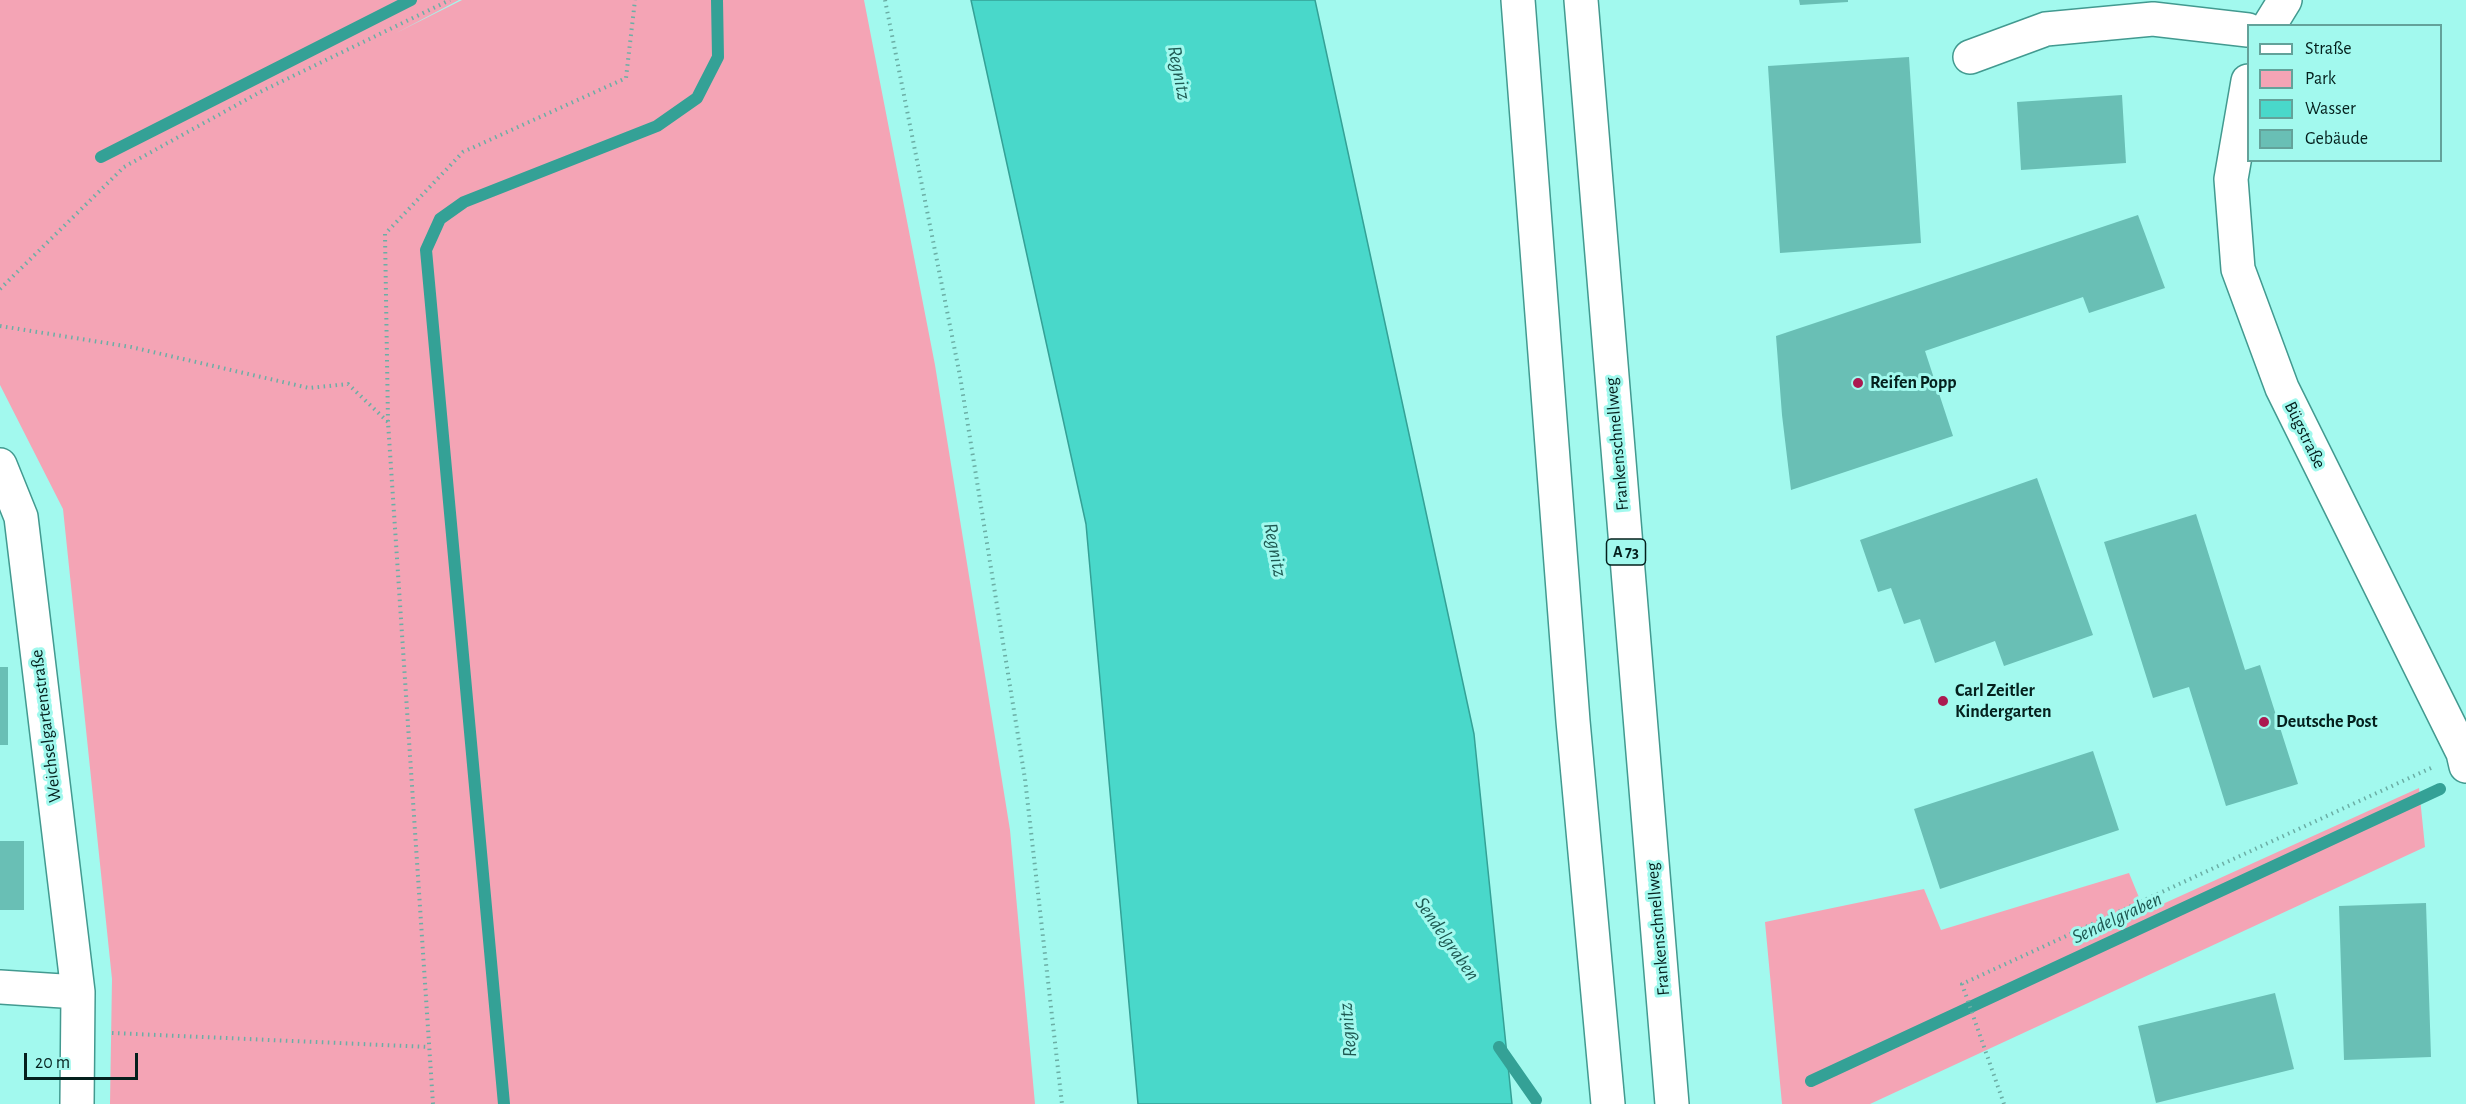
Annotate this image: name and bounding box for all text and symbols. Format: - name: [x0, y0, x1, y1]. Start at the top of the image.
- legend: [2247, 24, 2442, 162]
- text: Straße: [2305, 40, 2351, 58]
- water label: Regnitz: [1162, 44, 1196, 102]
- text: Park: [2305, 70, 2336, 88]
- text: Wasser: [2305, 100, 2356, 118]
- text: Gebäude: [2305, 130, 2368, 148]
- place label: Reifen Popp: [1870, 372, 1957, 394]
- street label: Frankenschnellweg: [1600, 376, 1634, 512]
- marker: Reifen Popp: [1851, 376, 1865, 390]
- street label: Bügstraße: [2279, 398, 2331, 472]
- water label: Regnitz: [1258, 521, 1292, 579]
- road number: A 73: [1606, 539, 1646, 565]
- street label: Weichselgartenstraße: [26, 648, 66, 804]
- place label: Carl Zeitler Kindergarten: [1955, 680, 2052, 722]
- marker: Carl Zeitler Kindergarten: [1936, 694, 1950, 708]
- place label: Deutsche Post: [2276, 711, 2378, 733]
- marker: Deutsche Post: [2257, 715, 2271, 729]
- street label: Frankenschnellweg: [1641, 861, 1675, 997]
- water label: Sendelgraben: [2068, 887, 2166, 949]
- water label: Sendelgraben: [1409, 893, 1485, 985]
- water label: Regnitz: [1334, 1002, 1362, 1058]
- scale bar: [27, 1041, 141, 1079]
- text: 20 m: [35, 1054, 70, 1072]

